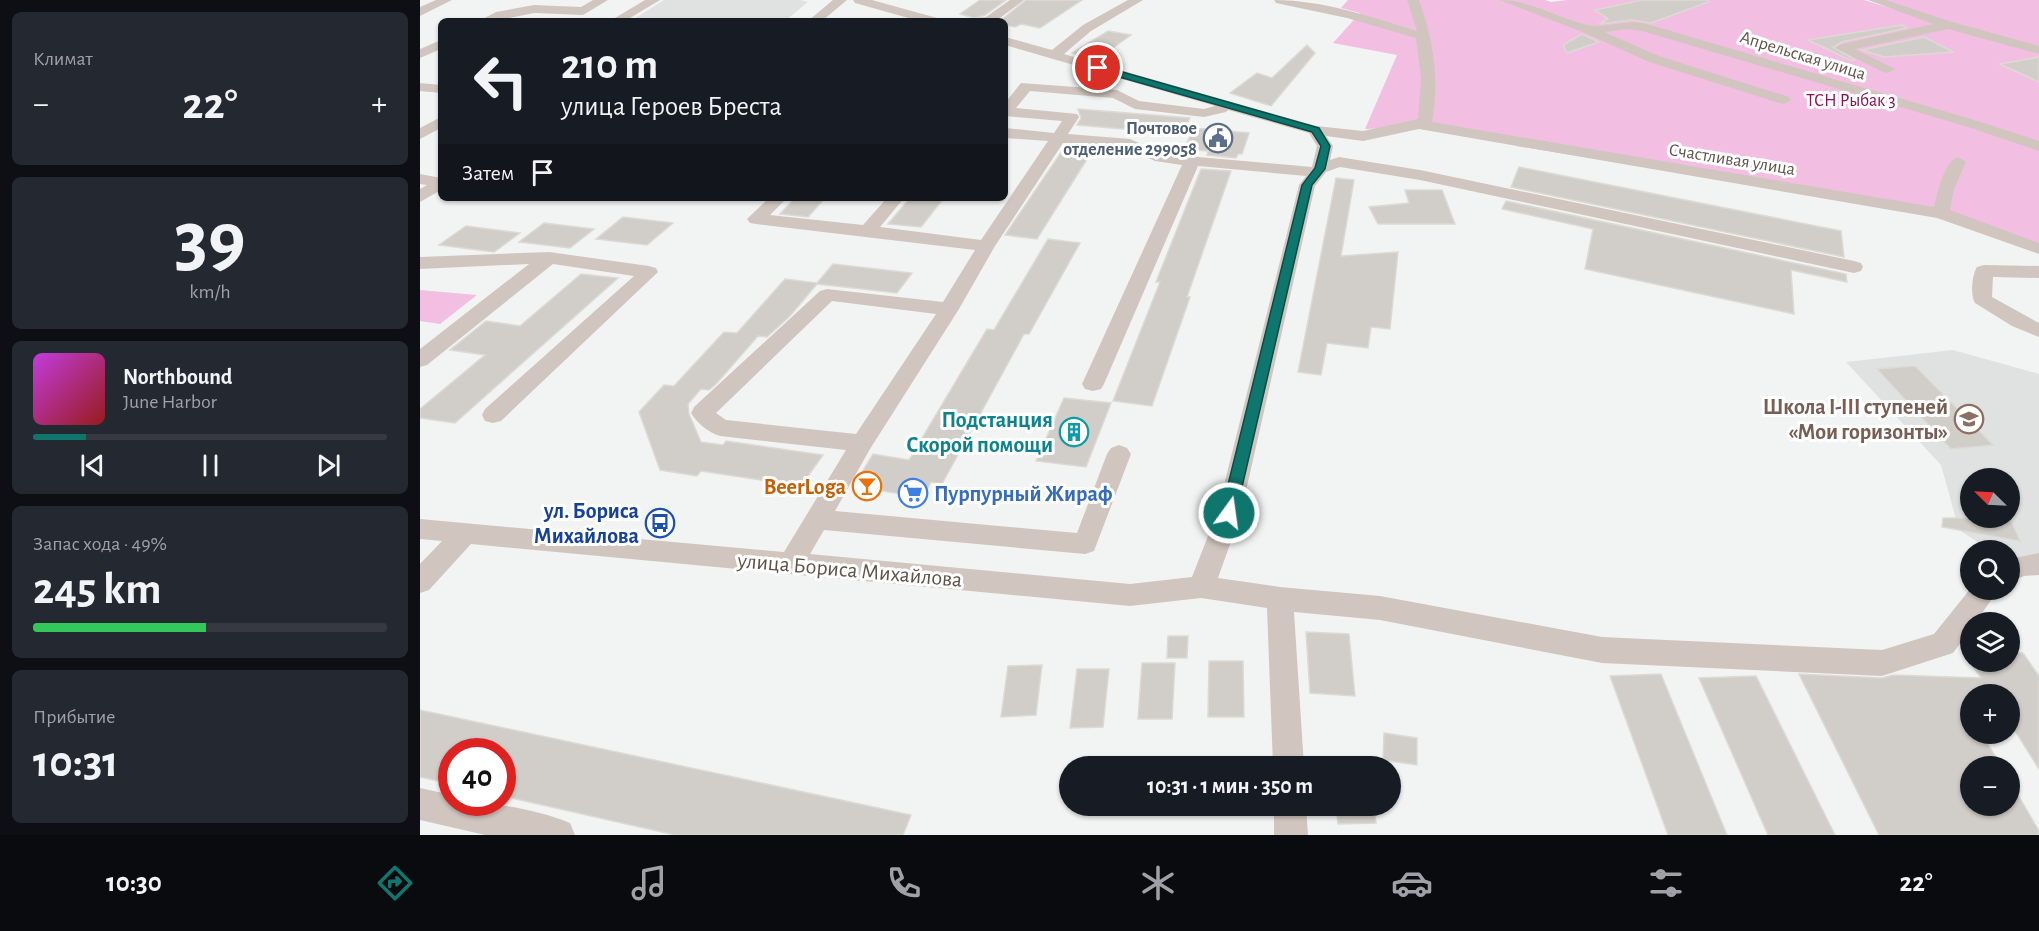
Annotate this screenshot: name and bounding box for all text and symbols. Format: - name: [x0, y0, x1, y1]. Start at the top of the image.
- street label: Апрельская улица: [1738, 28, 1868, 84]
- icon: left: [462, 42, 540, 120]
- pin: [1072, 42, 1123, 93]
- text: 210 m: [561, 44, 658, 86]
- text: Климат: [33, 49, 93, 69]
- icon: arrive: [1081, 51, 1114, 84]
- text: 22°: [182, 82, 238, 127]
- text: −: [33, 88, 49, 121]
- text: +: [371, 88, 387, 121]
- park label: ТСН Рыбак 3: [1806, 91, 1896, 110]
- text: улица Героев Бреста: [561, 93, 782, 120]
- place label: Почтовое отделение 299058: [1063, 120, 1197, 159]
- public building icon: Почтовое отделение 299058: [1202, 122, 1234, 154]
- street label: Счастливая улица: [1667, 141, 1796, 179]
- icon: arrive: [526, 156, 559, 189]
- text: Затем: [462, 162, 514, 184]
- text: 39: [174, 202, 246, 280]
- text: km/h: [189, 282, 231, 302]
- text: Northbound: [123, 366, 232, 388]
- text: June Harbor: [123, 392, 217, 412]
- place label: Школа I-III ступеней «Мои горизонты»: [1763, 396, 1948, 443]
- school or university icon: Школа I-III ступеней «Мои горизонты»: [1953, 403, 1985, 435]
- place label: Подстанция Скорой помощи: [906, 409, 1053, 456]
- building icon: Подстанция Скорой помощи: [1058, 416, 1090, 448]
- icon: previous: [76, 449, 109, 482]
- icon: pause: [194, 449, 227, 482]
- icon: next: [312, 449, 345, 482]
- north arrow: [1960, 468, 2020, 528]
- map controls: [1960, 468, 2020, 816]
- bar icon: BeerLoga: [851, 470, 883, 502]
- place label: BeerLoga: [764, 476, 846, 498]
- supermarket icon: Пурпурный Жираф: [897, 477, 929, 509]
- position arrow: [1197, 481, 1261, 545]
- place label: Пурпурный Жираф: [934, 483, 1112, 506]
- place label: ул. Бориса Михайлова: [534, 500, 639, 547]
- bus stop icon: ул. Бориса Михайлова: [644, 507, 676, 539]
- text: Запас хода · 49%: [33, 534, 167, 554]
- button: search: [1960, 540, 2020, 600]
- street label: улица Бориса Михайлова: [736, 549, 963, 591]
- text: 245 km: [33, 567, 162, 612]
- button: layers: [1960, 612, 2020, 672]
- button: +: [1960, 684, 2020, 744]
- text: Прибытие: [33, 707, 115, 727]
- speed limit sign: 40: [438, 738, 516, 816]
- text: 10:31: [33, 740, 119, 785]
- button: −: [1960, 756, 2020, 816]
- text: 10:31 · 1 мин · 350 m: [1147, 775, 1313, 797]
- icon: directions: [374, 862, 416, 904]
- icon: music: [628, 862, 670, 904]
- icon: phone: [883, 862, 925, 904]
- icon: climate: [1137, 862, 1179, 904]
- icon: car: [1391, 862, 1433, 904]
- icon: filters: [1645, 862, 1687, 904]
- text: 10:30: [106, 869, 162, 896]
- text: 22°: [1899, 869, 1933, 896]

